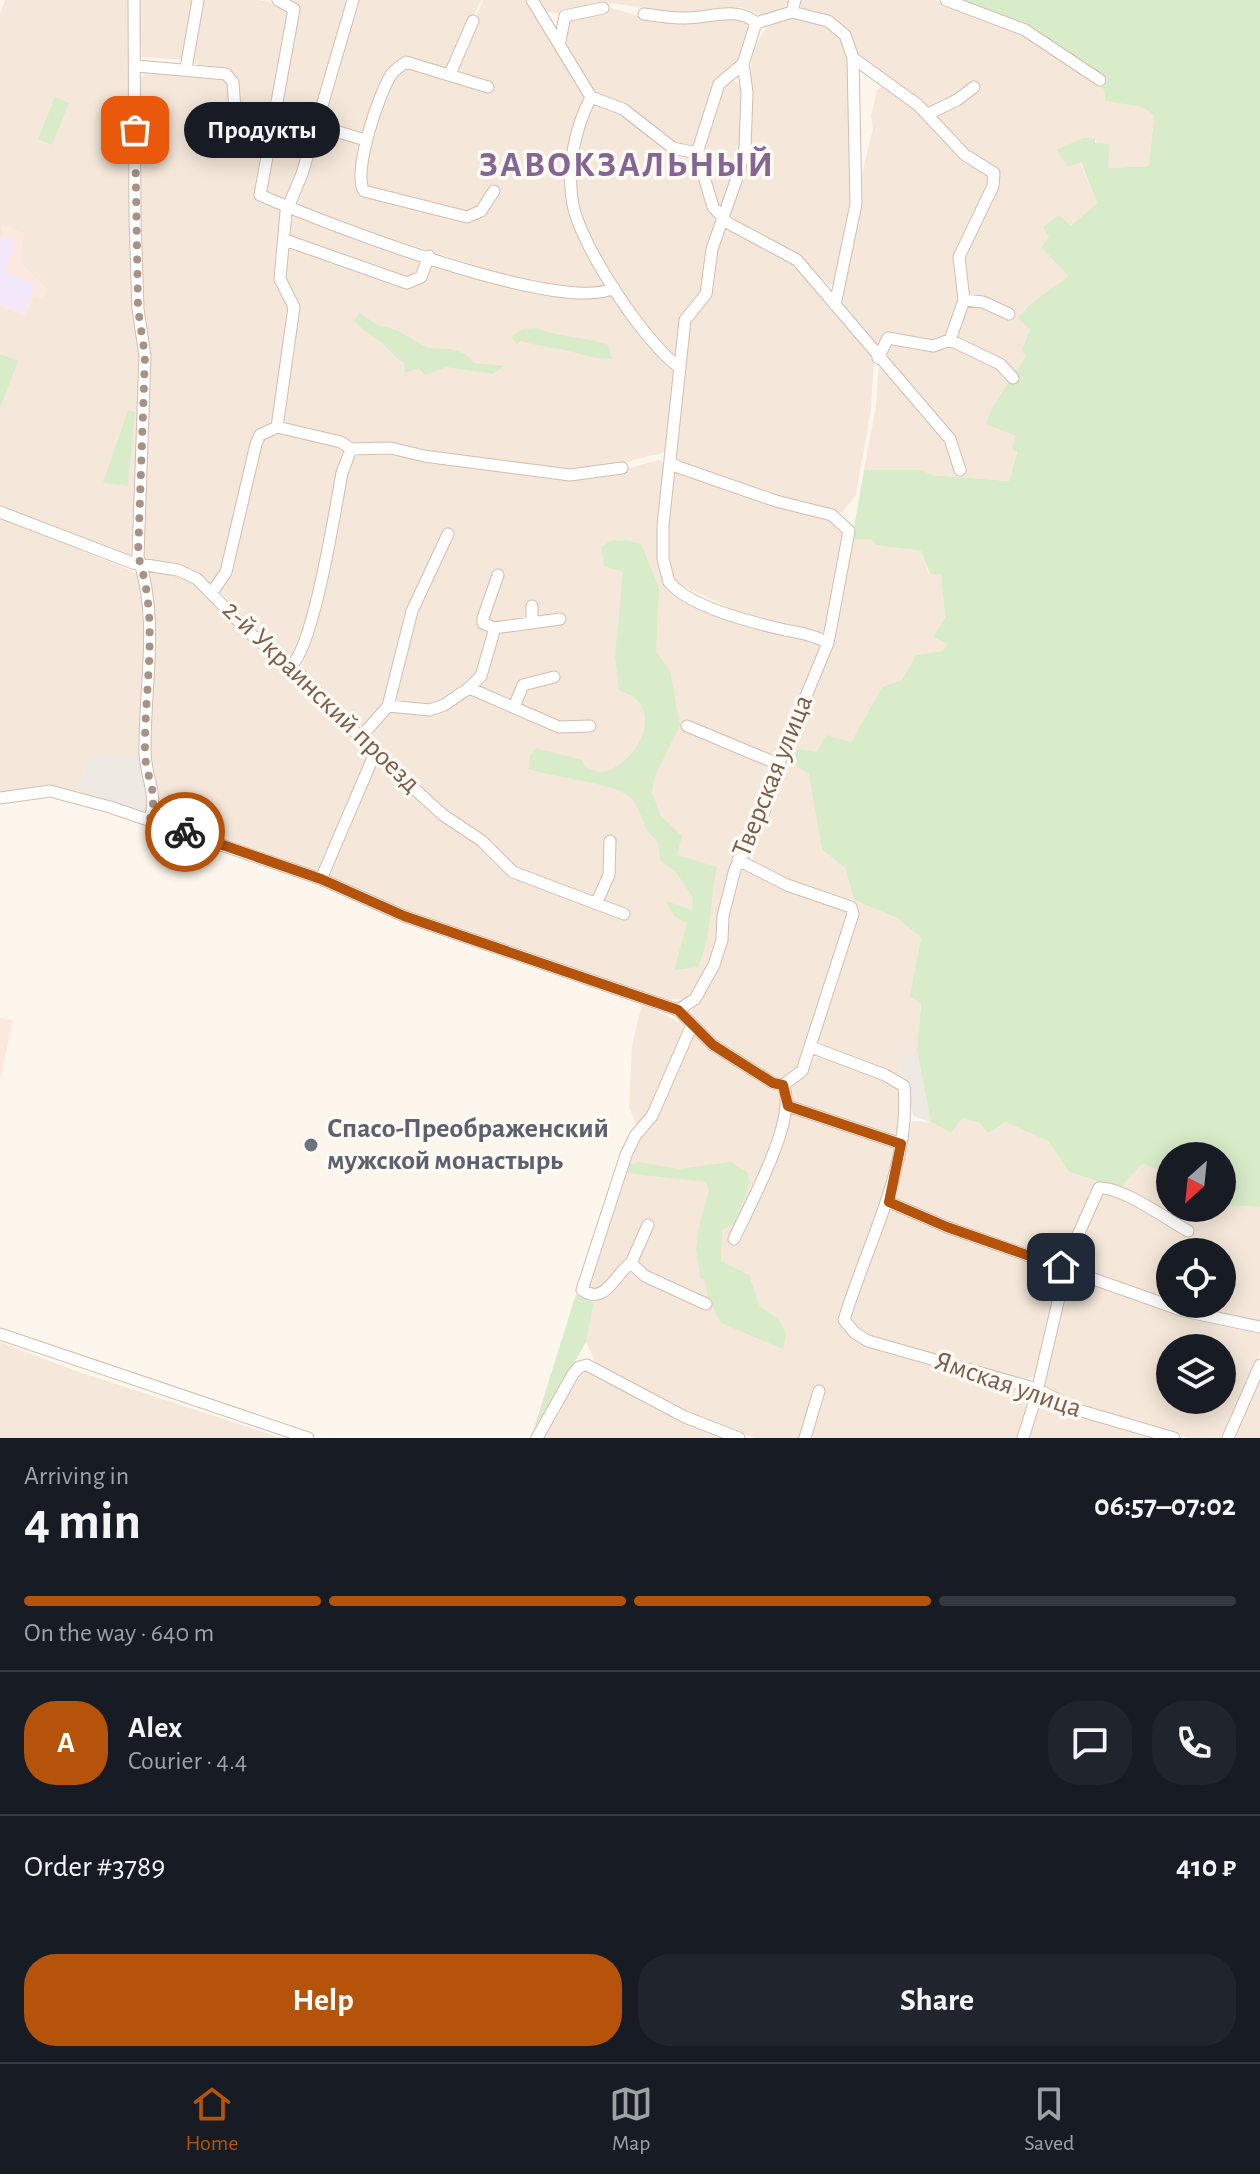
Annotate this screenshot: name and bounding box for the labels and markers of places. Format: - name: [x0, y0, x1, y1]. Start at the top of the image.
- pin: [101, 96, 169, 164]
- callout: Продукты: [183, 102, 339, 158]
- place label: Спасо-Преображенский мужской монастырь: [327, 1115, 609, 1175]
- marker: Спасо-Преображенский мужской монастырь: [302, 1136, 320, 1154]
- pin: [1027, 1233, 1095, 1301]

